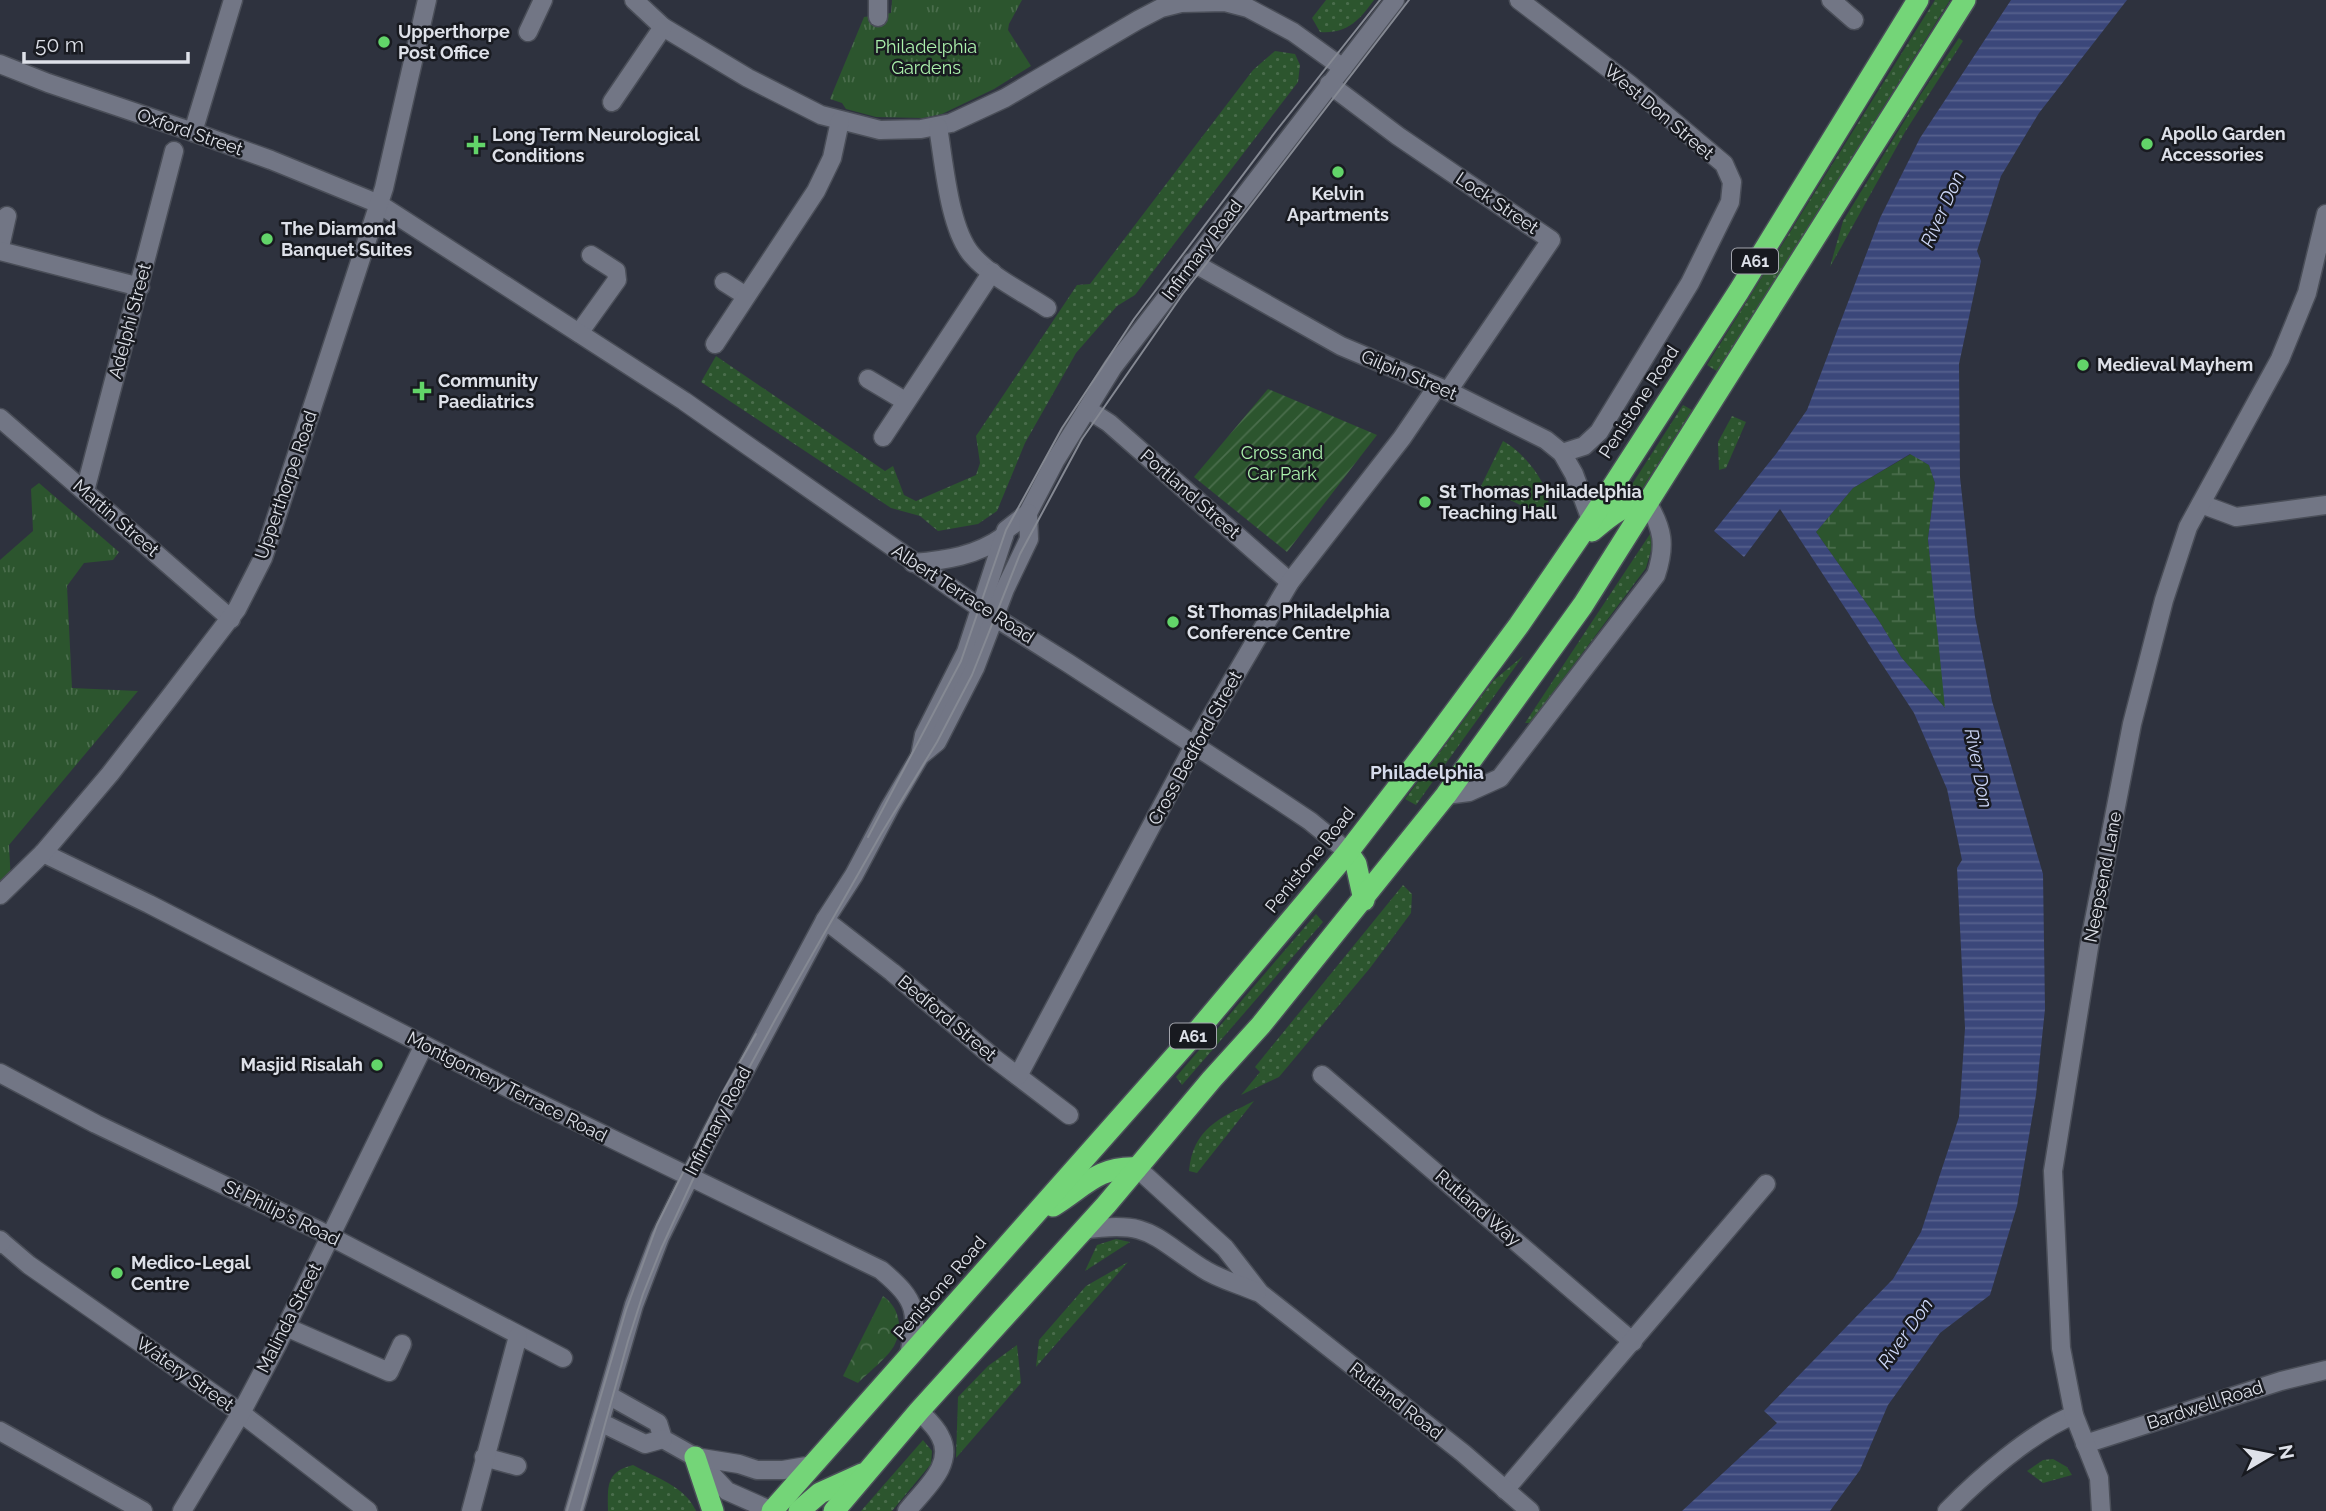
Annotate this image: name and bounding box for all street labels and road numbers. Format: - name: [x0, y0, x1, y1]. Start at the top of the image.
- street label: West Don Street: [1600, 60, 1718, 163]
- street label: Oxford Street: [134, 104, 246, 159]
- street label: Lock Street: [1452, 167, 1542, 238]
- street label: Infirmary Road: [1157, 195, 1246, 304]
- road number: A61: [1732, 248, 1778, 274]
- street label: Adelphi Street: [104, 261, 155, 381]
- street label: Penistone Road: [1594, 341, 1683, 462]
- street label: Gilpin Street: [1358, 345, 1460, 404]
- street label: Upperthorpe Road: [250, 408, 321, 562]
- street label: Portland Street: [1136, 445, 1244, 543]
- street label: Martin Street: [69, 475, 164, 561]
- street label: Albert Terrace Road: [888, 540, 1038, 647]
- street label: Cross Bedford Street: [1143, 667, 1246, 828]
- street label: Penistone Road: [1261, 803, 1359, 917]
- street label: Neepsend Lane: [2080, 809, 2126, 944]
- street label: Bedford Street: [894, 970, 1001, 1065]
- road number: A61: [1170, 1024, 1216, 1048]
- street label: Montgomery Terrace Road: [404, 1027, 611, 1146]
- street label: Infirmary Road: [680, 1063, 755, 1179]
- street label: Rutland Way: [1431, 1165, 1525, 1250]
- street label: St Philip's Road: [221, 1175, 344, 1250]
- street label: Penistone Road: [889, 1232, 990, 1344]
- street label: Malinda Street: [252, 1259, 325, 1376]
- street label: Watery Street: [133, 1332, 238, 1415]
- street label: Rutland Road: [1346, 1358, 1447, 1444]
- street label: Bardwell Road: [2144, 1376, 2266, 1433]

